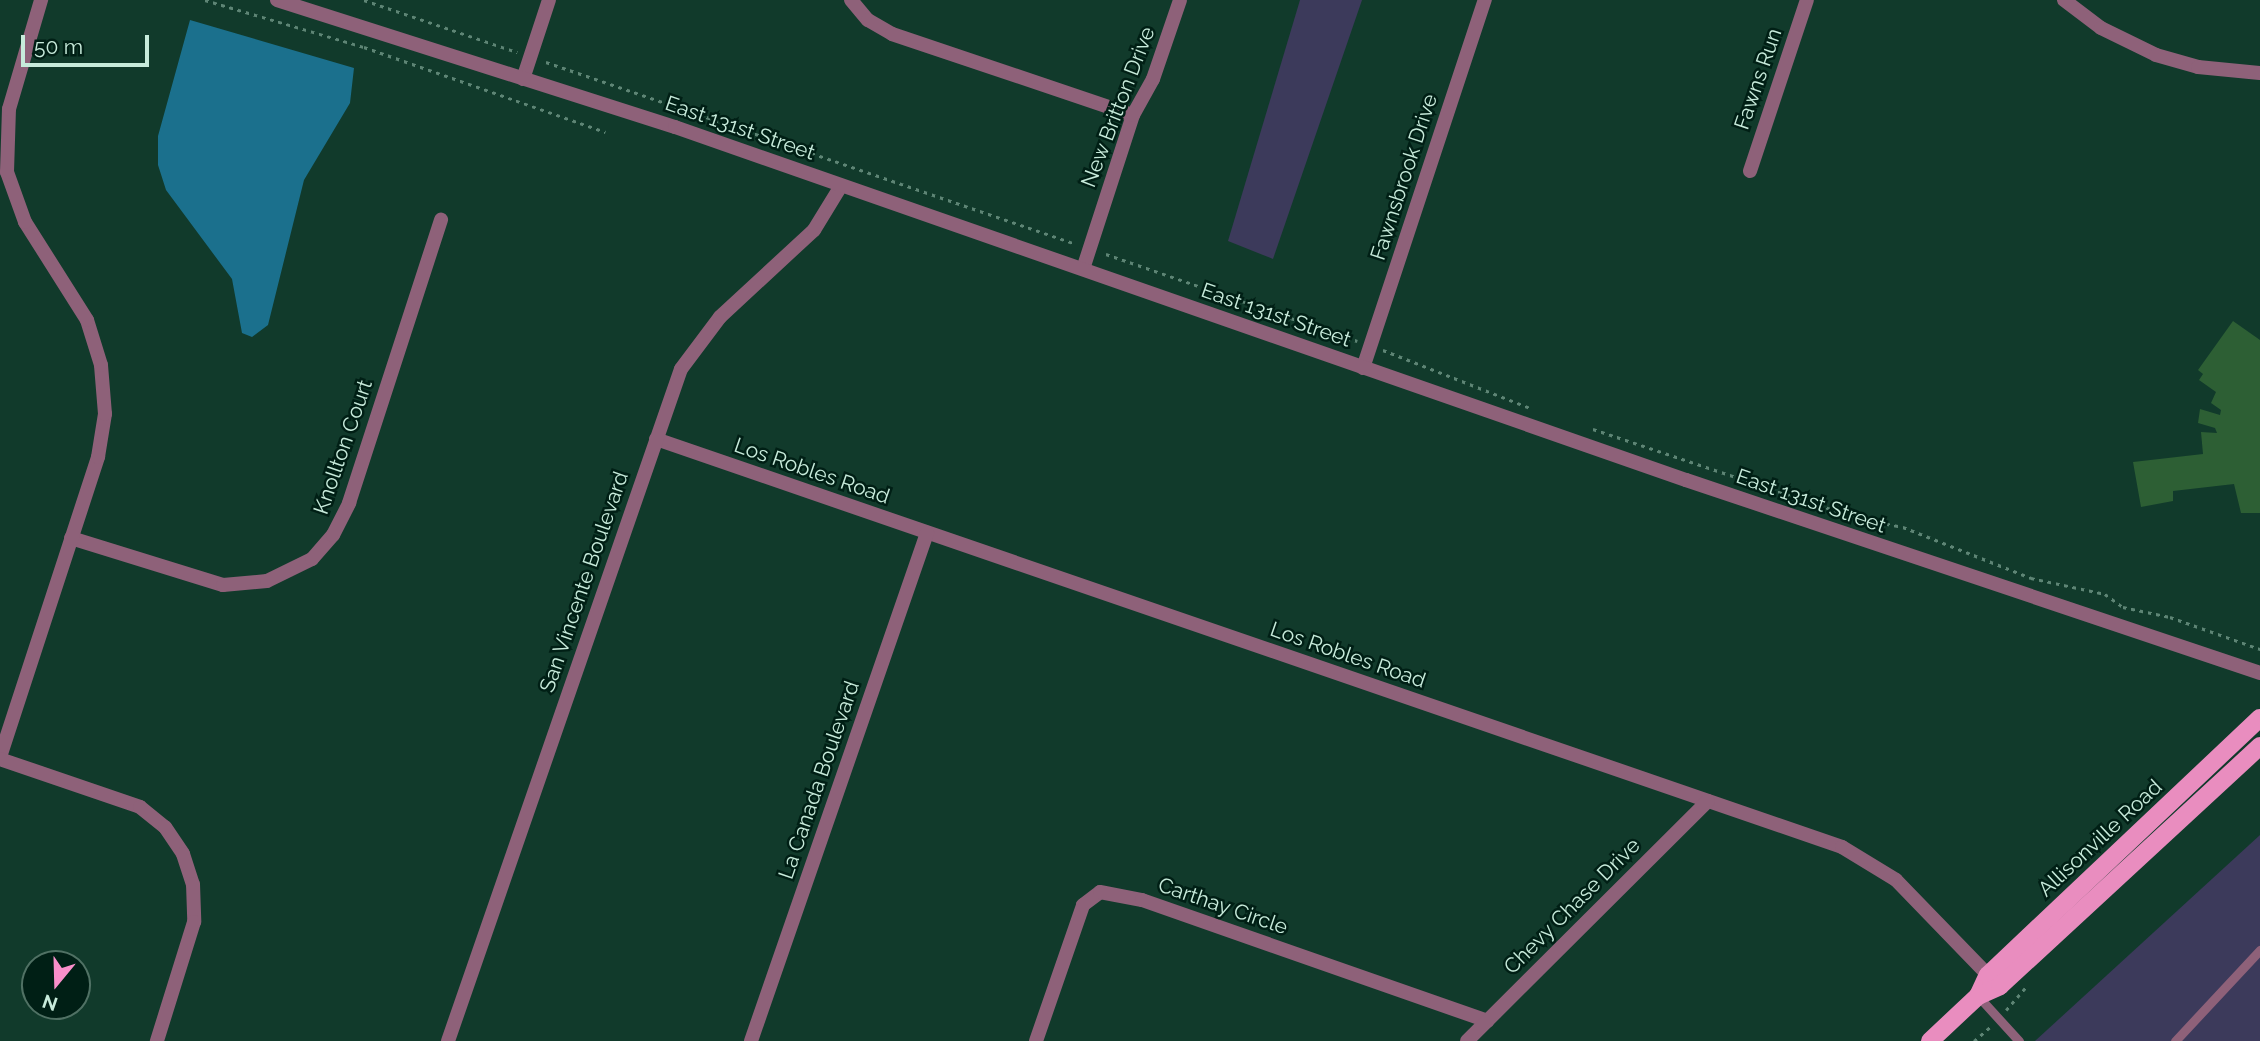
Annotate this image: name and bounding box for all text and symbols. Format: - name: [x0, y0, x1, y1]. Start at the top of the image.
- scale bar: [24, 21, 152, 65]
- street label: New Britton Drive: [1076, 23, 1160, 191]
- street label: Fawns Run: [1729, 25, 1787, 133]
- text: 50 m: [34, 34, 83, 59]
- street label: East 131st Street: [662, 91, 818, 165]
- street label: Fawnsbrook Drive: [1365, 91, 1443, 263]
- street label: East 131st Street: [1198, 278, 1354, 352]
- street label: Knollton Court: [308, 377, 378, 517]
- street label: Los Robles Road: [731, 433, 893, 509]
- street label: East 131st Street: [1733, 464, 1889, 538]
- street label: San Vincente Boulevard: [534, 468, 634, 696]
- street label: Los Robles Road: [1267, 617, 1429, 693]
- street label: La Canada Boulevard: [773, 678, 865, 882]
- street label: Allisonville Road: [2033, 774, 2167, 902]
- street label: Chevy Chase Drive: [1499, 833, 1645, 979]
- street label: Carthay Circle: [1155, 872, 1291, 940]
- north arrow: [21, 950, 91, 1020]
- text: N: [39, 990, 60, 1016]

